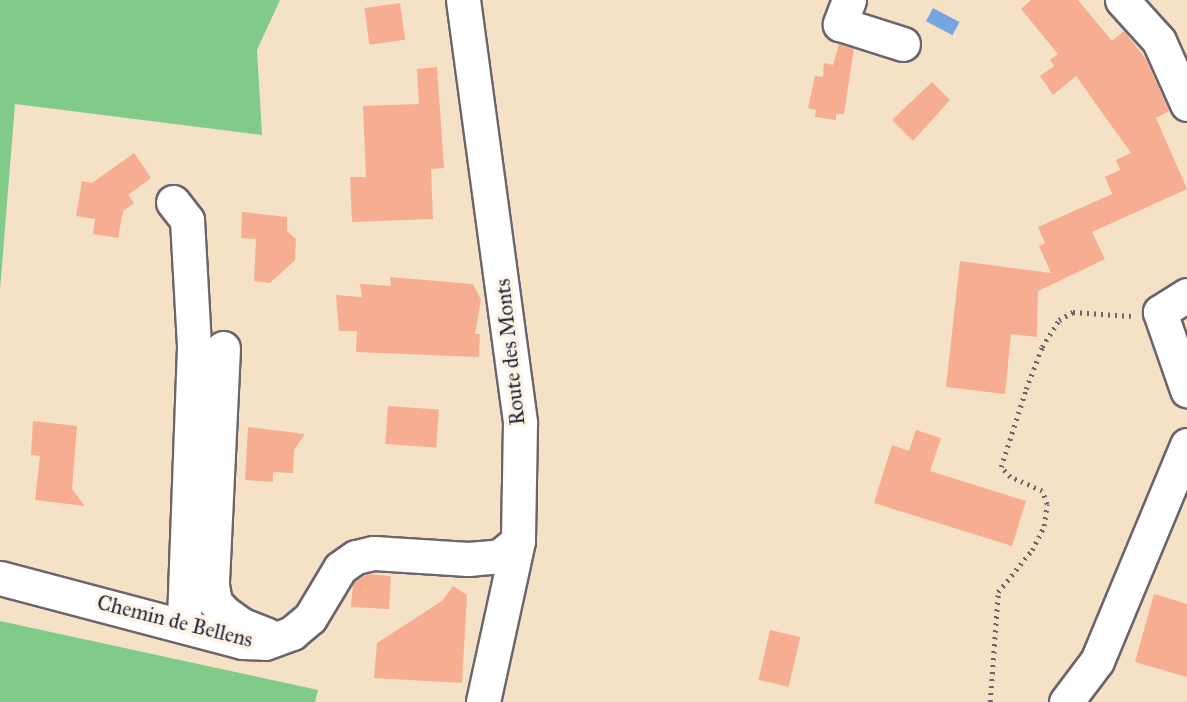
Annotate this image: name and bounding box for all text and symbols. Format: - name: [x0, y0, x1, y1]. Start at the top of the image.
- street label: Route des Monts: [490, 277, 530, 427]
- street label: Chemin de Bellens: [95, 589, 255, 653]

